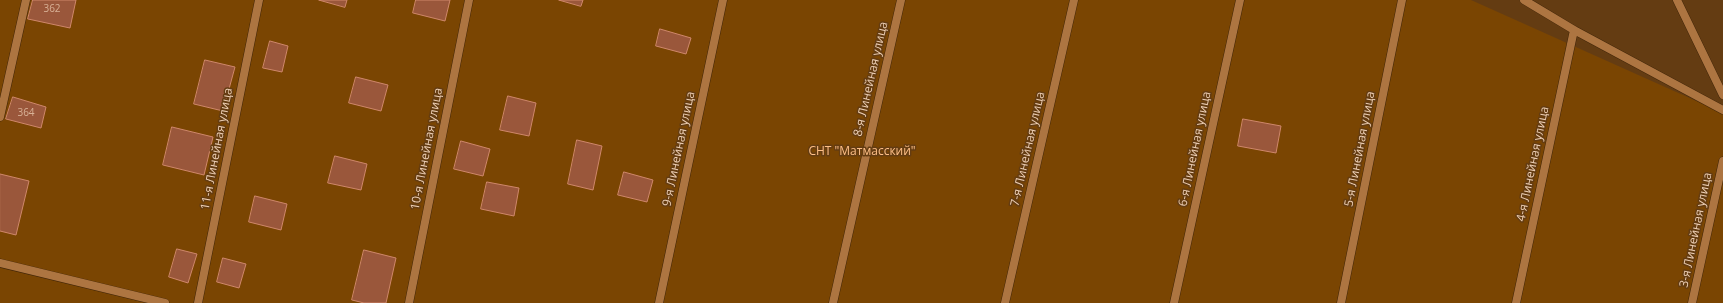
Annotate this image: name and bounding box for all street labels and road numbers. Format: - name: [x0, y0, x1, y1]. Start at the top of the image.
- street label: 8-я Линейная улица: [851, 20, 891, 138]
- street label: 11-я Линейная улица: [198, 87, 236, 211]
- street label: 10-я Линейная улица: [408, 87, 446, 211]
- street label: 9-я Линейная улица: [660, 90, 698, 208]
- street label: 7-я Линейная улица: [1008, 90, 1048, 208]
- street label: 6-я Линейная улица: [1176, 90, 1214, 208]
- street label: 5-я Линейная улица: [1342, 90, 1378, 208]
- street label: 4-я Линейная улица: [1514, 105, 1552, 223]
- street label: 3-я Линейная улица: [1677, 171, 1715, 289]

